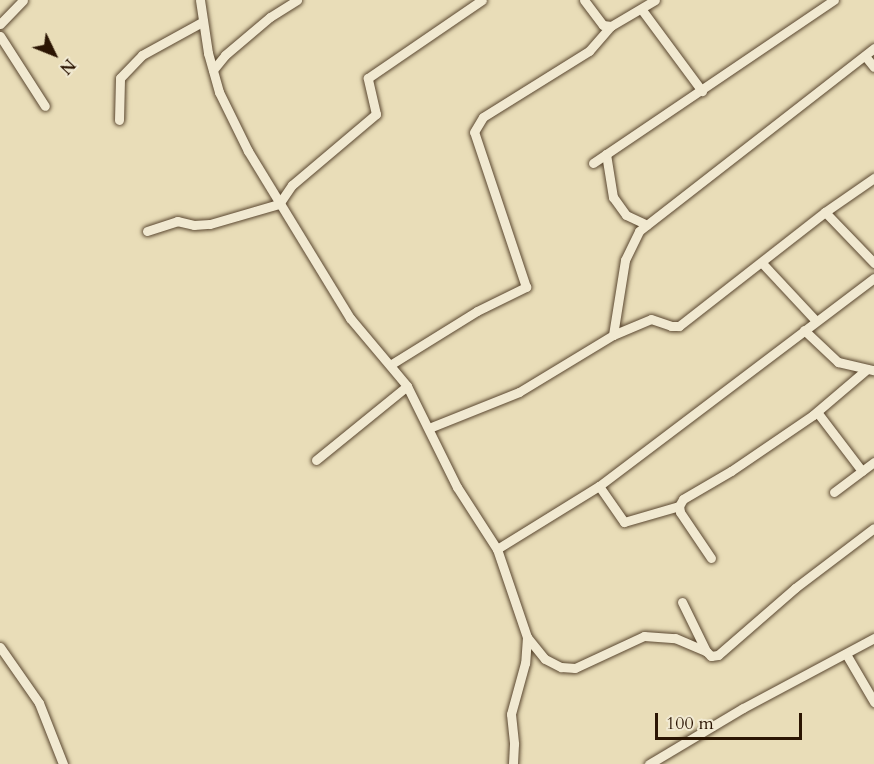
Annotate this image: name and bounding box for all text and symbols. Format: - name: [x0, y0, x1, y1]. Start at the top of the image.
- north arrow: [24, 24, 84, 84]
- text: N: [54, 54, 80, 79]
- scale bar: [658, 701, 805, 739]
- text: 100 m: [666, 711, 714, 736]

